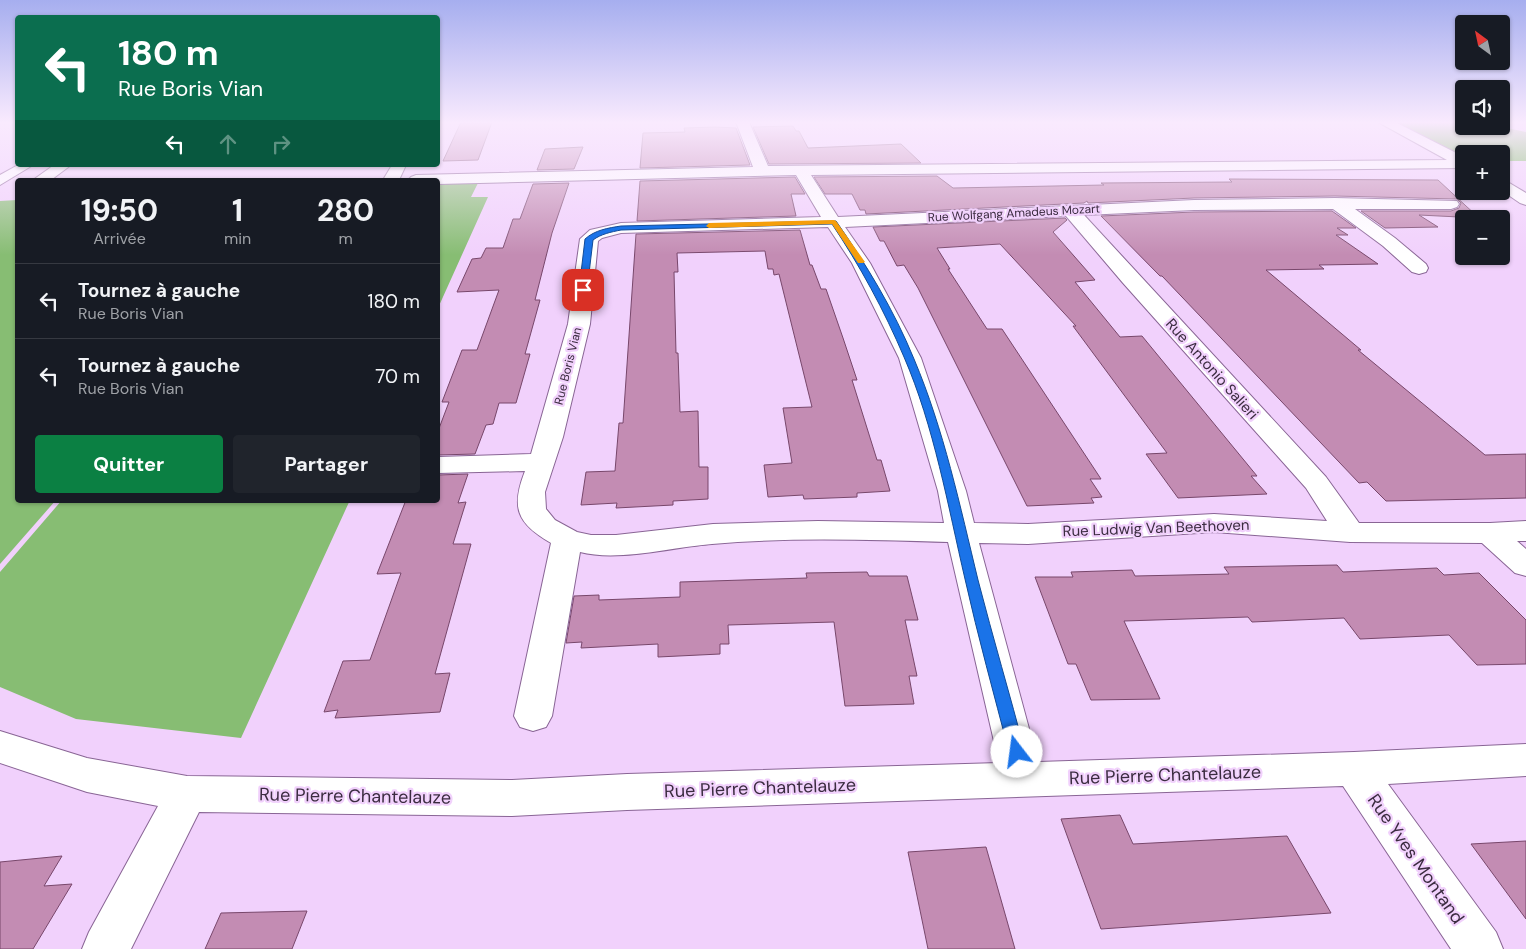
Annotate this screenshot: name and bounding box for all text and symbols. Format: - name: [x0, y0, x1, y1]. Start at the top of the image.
- north arrow: [1455, 15, 1510, 70]
- map controls: [1455, 15, 1510, 265]
- text: 180 m: [118, 30, 219, 76]
- icon: left: [35, 35, 100, 100]
- text: Rue Boris Vian: [118, 74, 263, 103]
- button: sound: [1455, 80, 1510, 135]
- icon: left: [161, 130, 189, 158]
- icon: ahead: [214, 130, 242, 158]
- icon: right: [267, 130, 295, 158]
- button: +: [1455, 145, 1510, 200]
- text: 19:50: [81, 191, 158, 230]
- text: 1: [232, 191, 243, 230]
- text: 280: [317, 191, 374, 230]
- street label: Rue Wolfgang Amadeus Mozart: [927, 200, 1101, 226]
- button: −: [1455, 210, 1510, 265]
- text: Arrivée: [93, 228, 146, 249]
- text: min: [224, 228, 251, 249]
- text: m: [338, 228, 353, 249]
- pin: [562, 269, 604, 311]
- icon: arrive: [569, 276, 597, 304]
- text: Tournez à gauche: [78, 278, 240, 303]
- icon: left: [35, 287, 63, 315]
- text: 180 m: [368, 289, 420, 314]
- text: Rue Boris Vian: [78, 303, 184, 324]
- street label: Rue Antonio Salieri: [1161, 314, 1263, 424]
- street label: Rue Boris Vian: [551, 326, 585, 406]
- text: Tournez à gauche: [78, 353, 240, 378]
- icon: left: [35, 362, 63, 390]
- text: 70 m: [375, 364, 420, 389]
- text: Rue Boris Vian: [78, 378, 184, 399]
- button: Quitter: [35, 435, 223, 493]
- button: Partager: [233, 435, 420, 493]
- street label: Rue Ludwig Van Beethoven: [1062, 515, 1250, 541]
- position arrow: [990, 725, 1042, 777]
- street label: Rue Pierre Chantelauze: [1069, 760, 1261, 790]
- street label: Rue Pierre Chantelauze: [664, 773, 856, 803]
- street label: Rue Pierre Chantelauze: [259, 782, 451, 810]
- street label: Rue Yves Montand: [1362, 789, 1470, 929]

